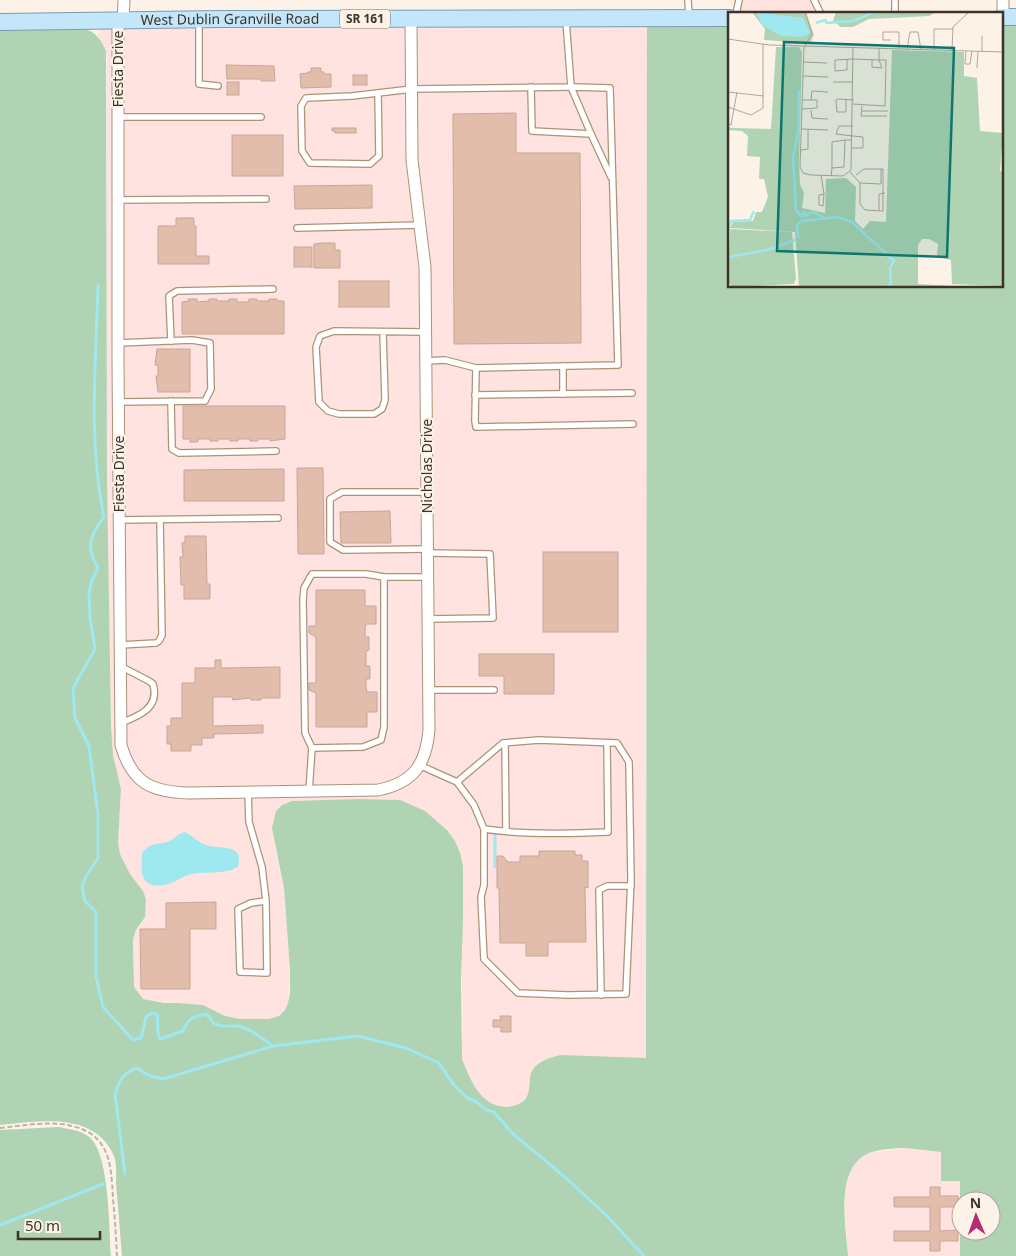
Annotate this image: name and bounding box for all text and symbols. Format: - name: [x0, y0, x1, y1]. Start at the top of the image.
- street label: West Dublin Granville Road: [141, 9, 319, 29]
- road number: SR 161: [340, 10, 390, 28]
- inset map: [728, 12, 1004, 288]
- street label: Fiesta Drive: [108, 31, 127, 107]
- street label: Nicholas Drive: [417, 419, 436, 513]
- street label: Fiesta Drive: [109, 436, 128, 512]
- north arrow: [951, 1191, 1001, 1241]
- text: N: [970, 1193, 982, 1212]
- scale bar: [18, 1208, 100, 1240]
- text: 50 m: [25, 1215, 60, 1235]

